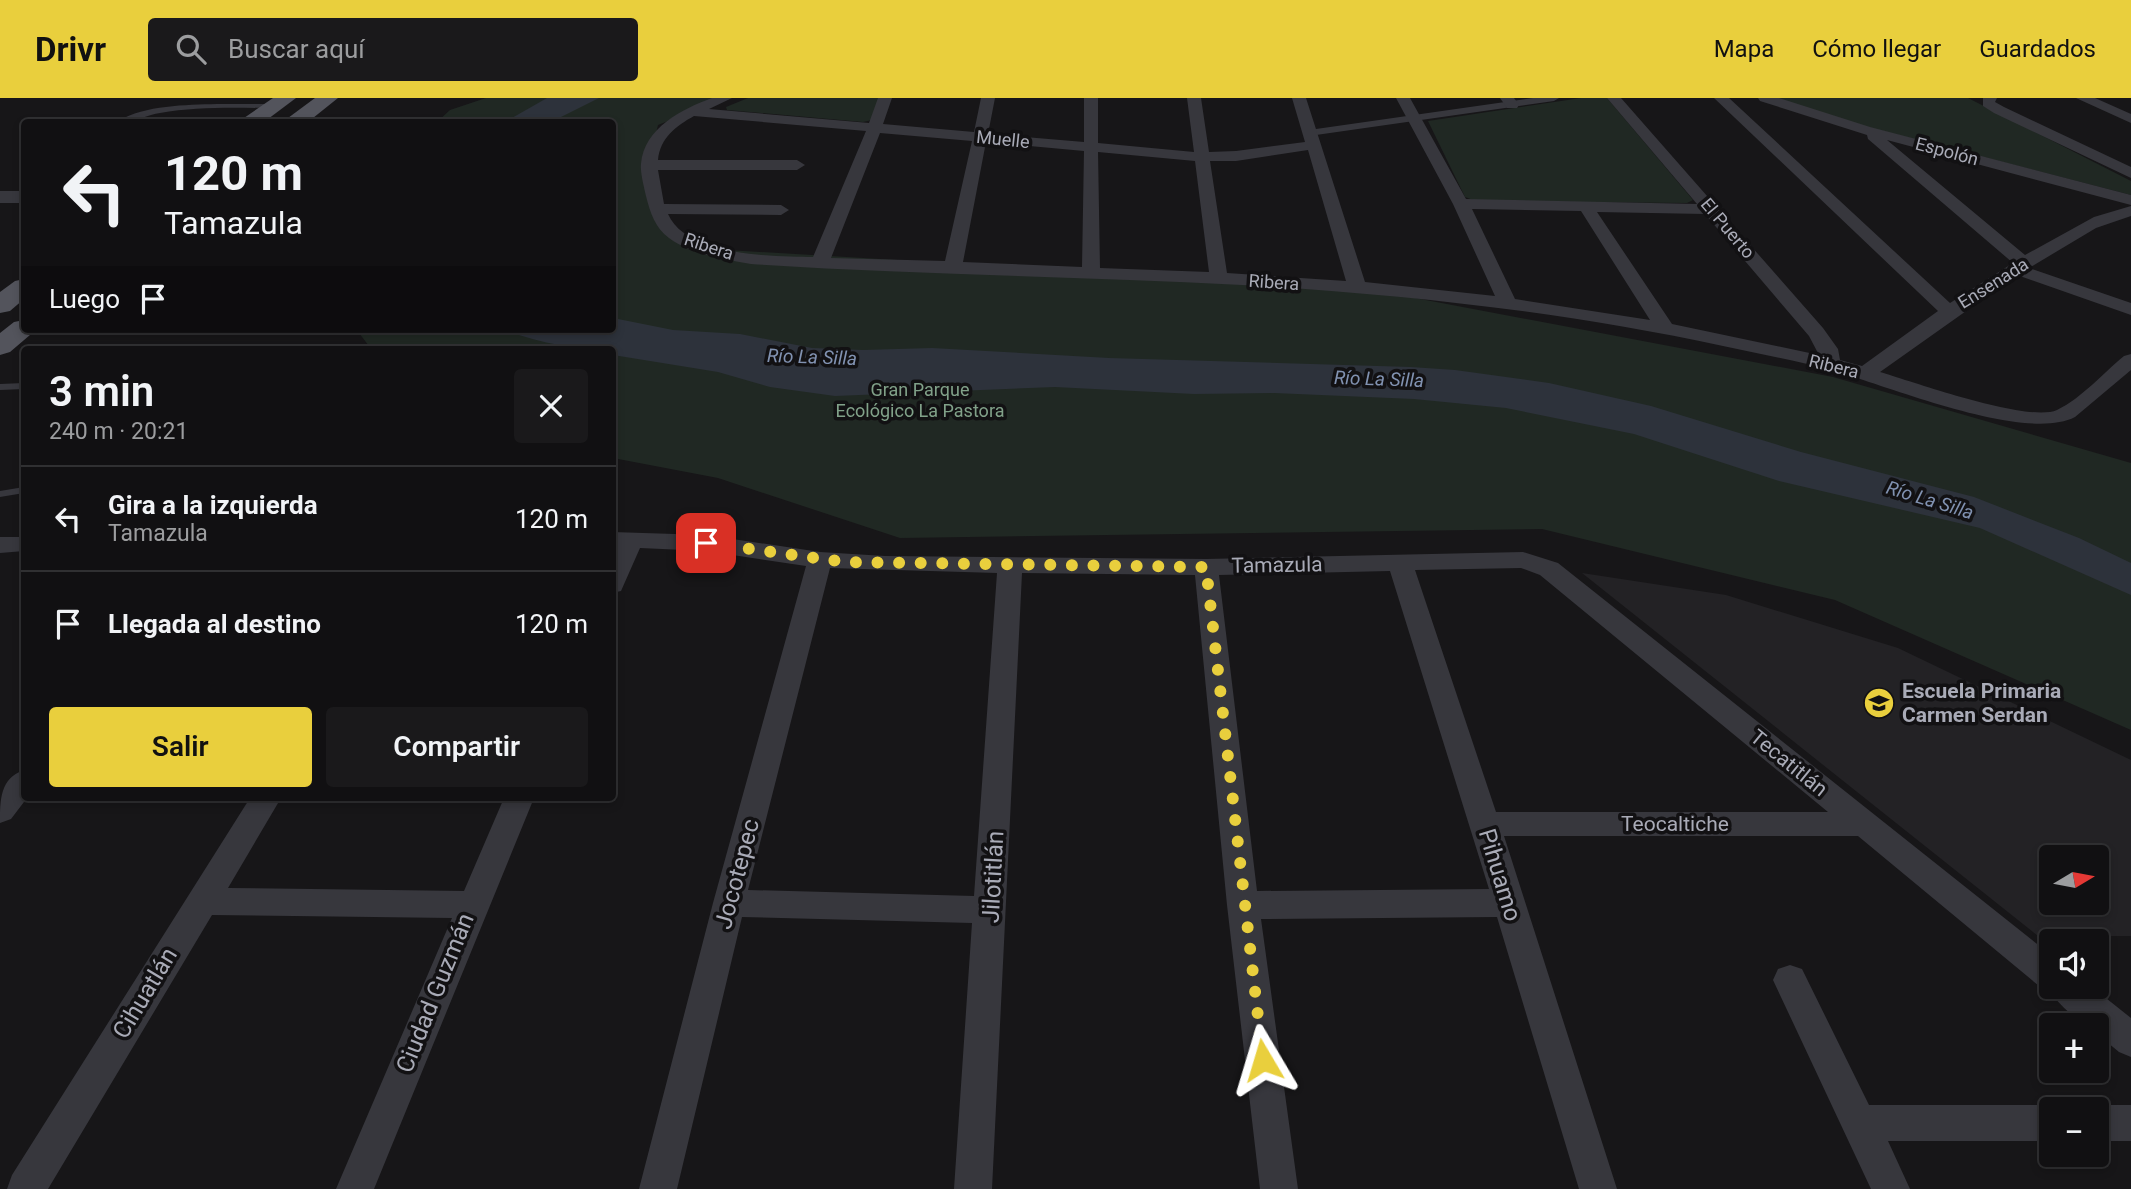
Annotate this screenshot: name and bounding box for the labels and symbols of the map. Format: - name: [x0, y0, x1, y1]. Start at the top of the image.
- street label: Muelle: [975, 126, 1031, 152]
- street label: Espolón: [1913, 133, 1981, 169]
- street label: El Puerto: [1697, 194, 1759, 262]
- street label: Ribera: [682, 228, 736, 264]
- street label: Ensenada: [1954, 253, 2032, 313]
- street label: Ribera: [1248, 270, 1300, 294]
- water label: Río La Silla: [767, 344, 857, 370]
- street label: Ribera: [1807, 350, 1861, 382]
- water label: Río La Silla: [1334, 366, 1424, 392]
- park label: Gran Parque Ecológico La Pastora: [836, 379, 1004, 421]
- water label: Río La Silla: [1884, 476, 1976, 524]
- pin: [676, 513, 736, 573]
- street label: Tamazula: [1231, 552, 1323, 578]
- place label: Escuela Primaria Carmen Serdan: [1902, 679, 2061, 727]
- school or university icon: Escuela Primaria Carmen Serdan: [1862, 686, 1896, 720]
- street label: Tecatitlán: [1746, 725, 1832, 801]
- street label: Teocaltiche: [1621, 812, 1729, 836]
- street label: Jocotepec: [709, 816, 765, 932]
- street label: Pihuamo: [1473, 825, 1527, 925]
- street label: Jilotitlán: [977, 830, 1009, 924]
- north arrow: [2039, 845, 2109, 915]
- street label: Ciudad Guzmán: [390, 909, 480, 1077]
- street label: Cihuatlán: [107, 943, 183, 1043]
- position arrow: [1226, 1023, 1300, 1097]

